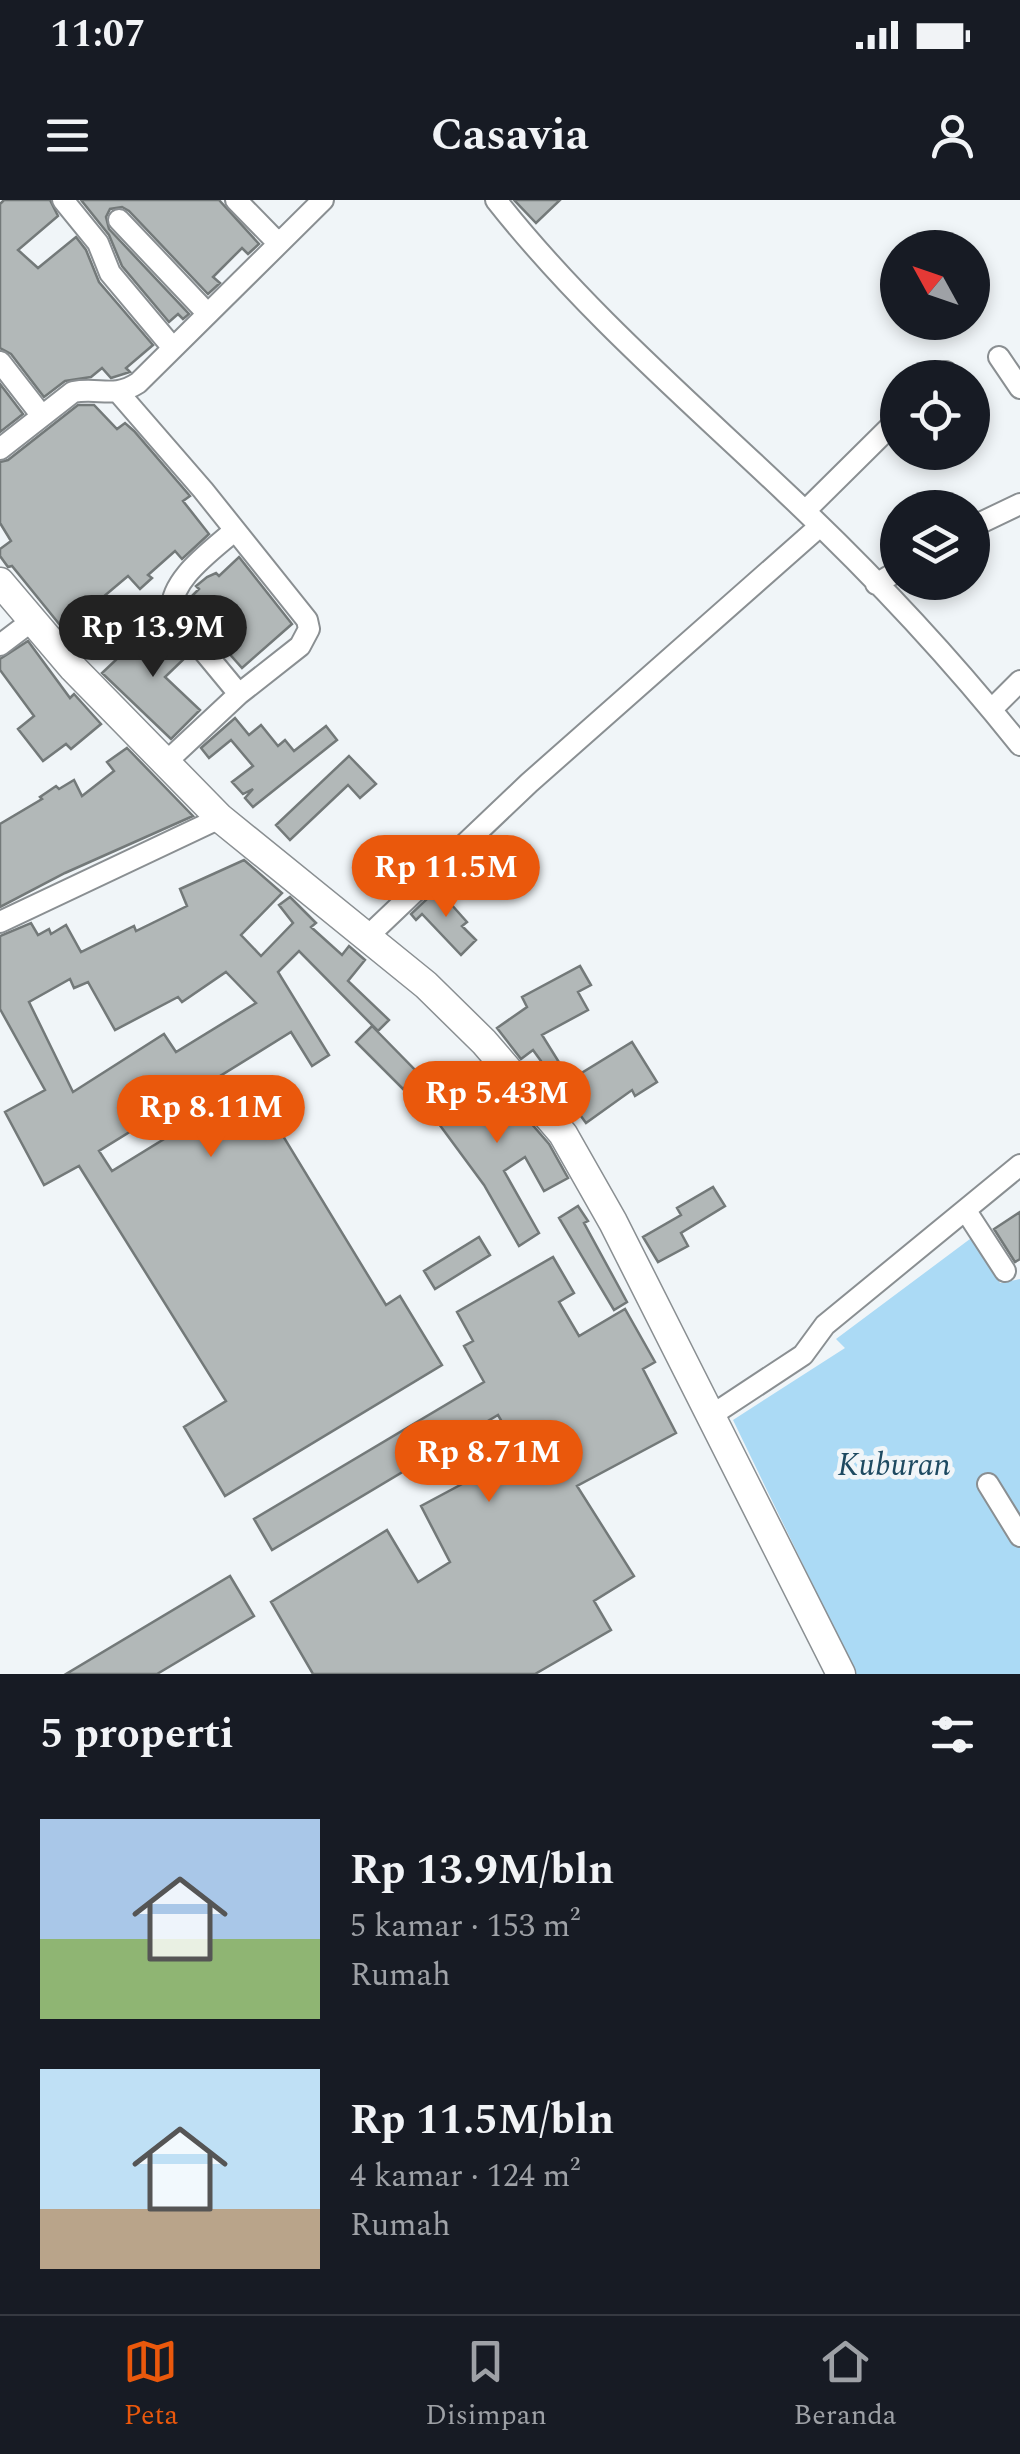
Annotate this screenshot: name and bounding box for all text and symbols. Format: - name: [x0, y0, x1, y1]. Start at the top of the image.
- text: 11:07: [50, 6, 145, 64]
- text: Casavia: [431, 101, 589, 170]
- icon: menu: [40, 108, 95, 163]
- icon: person: [925, 108, 980, 163]
- north arrow: [880, 230, 990, 340]
- map controls: [880, 230, 990, 600]
- button: locate: [880, 360, 990, 470]
- button: layers: [880, 490, 990, 600]
- pin: Rp 13.9M: [50, 595, 256, 680]
- text: Rp 13.9M: [81, 603, 225, 652]
- pin: Rp 11.5M: [343, 835, 549, 920]
- text: Rp 11.5M: [374, 843, 518, 892]
- pin: Rp 5.43M: [394, 1061, 600, 1146]
- text: Rp 5.43M: [425, 1069, 569, 1118]
- pin: Rp 8.11M: [108, 1075, 314, 1160]
- text: Rp 8.11M: [139, 1083, 283, 1132]
- pin: Rp 8.71M: [386, 1420, 592, 1505]
- text: Rp 8.71M: [417, 1428, 561, 1477]
- park label: Kuburan: [837, 1441, 951, 1490]
- text: 5 properti: [40, 1703, 234, 1766]
- icon: filters: [925, 1707, 980, 1762]
- text: Rp 13.9M/bln: [350, 1839, 614, 1902]
- icon: home: [120, 1859, 240, 1979]
- text: 5 kamar · 153 m²: [350, 1902, 580, 1951]
- text: Rumah: [350, 1951, 451, 2000]
- text: Rp 11.5M/bln: [350, 2089, 614, 2152]
- icon: home: [120, 2109, 240, 2229]
- text: 4 kamar · 124 m²: [350, 2152, 580, 2201]
- text: Rumah: [350, 2201, 451, 2250]
- tab: Peta: [123, 2334, 178, 2437]
- tab: Disimpan: [425, 2334, 547, 2437]
- tab: Beranda: [794, 2334, 897, 2437]

